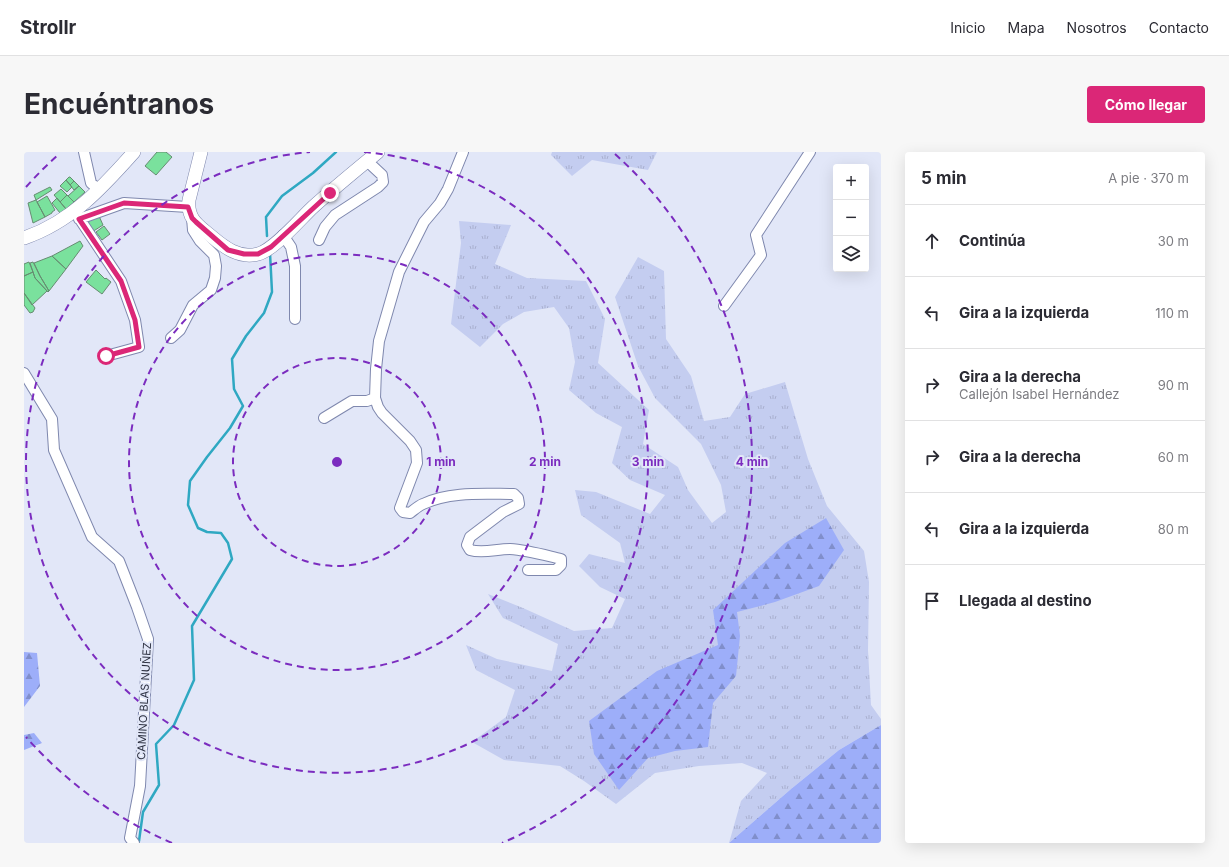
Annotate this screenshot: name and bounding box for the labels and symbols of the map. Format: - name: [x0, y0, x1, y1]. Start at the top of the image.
- route end: [321, 184, 339, 202]
- route start: [97, 347, 115, 365]
- text: 1 min: [426, 454, 456, 469]
- text: 2 min: [529, 454, 561, 469]
- text: 3 min: [632, 454, 664, 469]
- text: 4 min: [736, 454, 768, 469]
- centre of rings: [330, 455, 344, 469]
- street label: CAMINO BLAS NUÑEZ: [134, 642, 154, 760]

